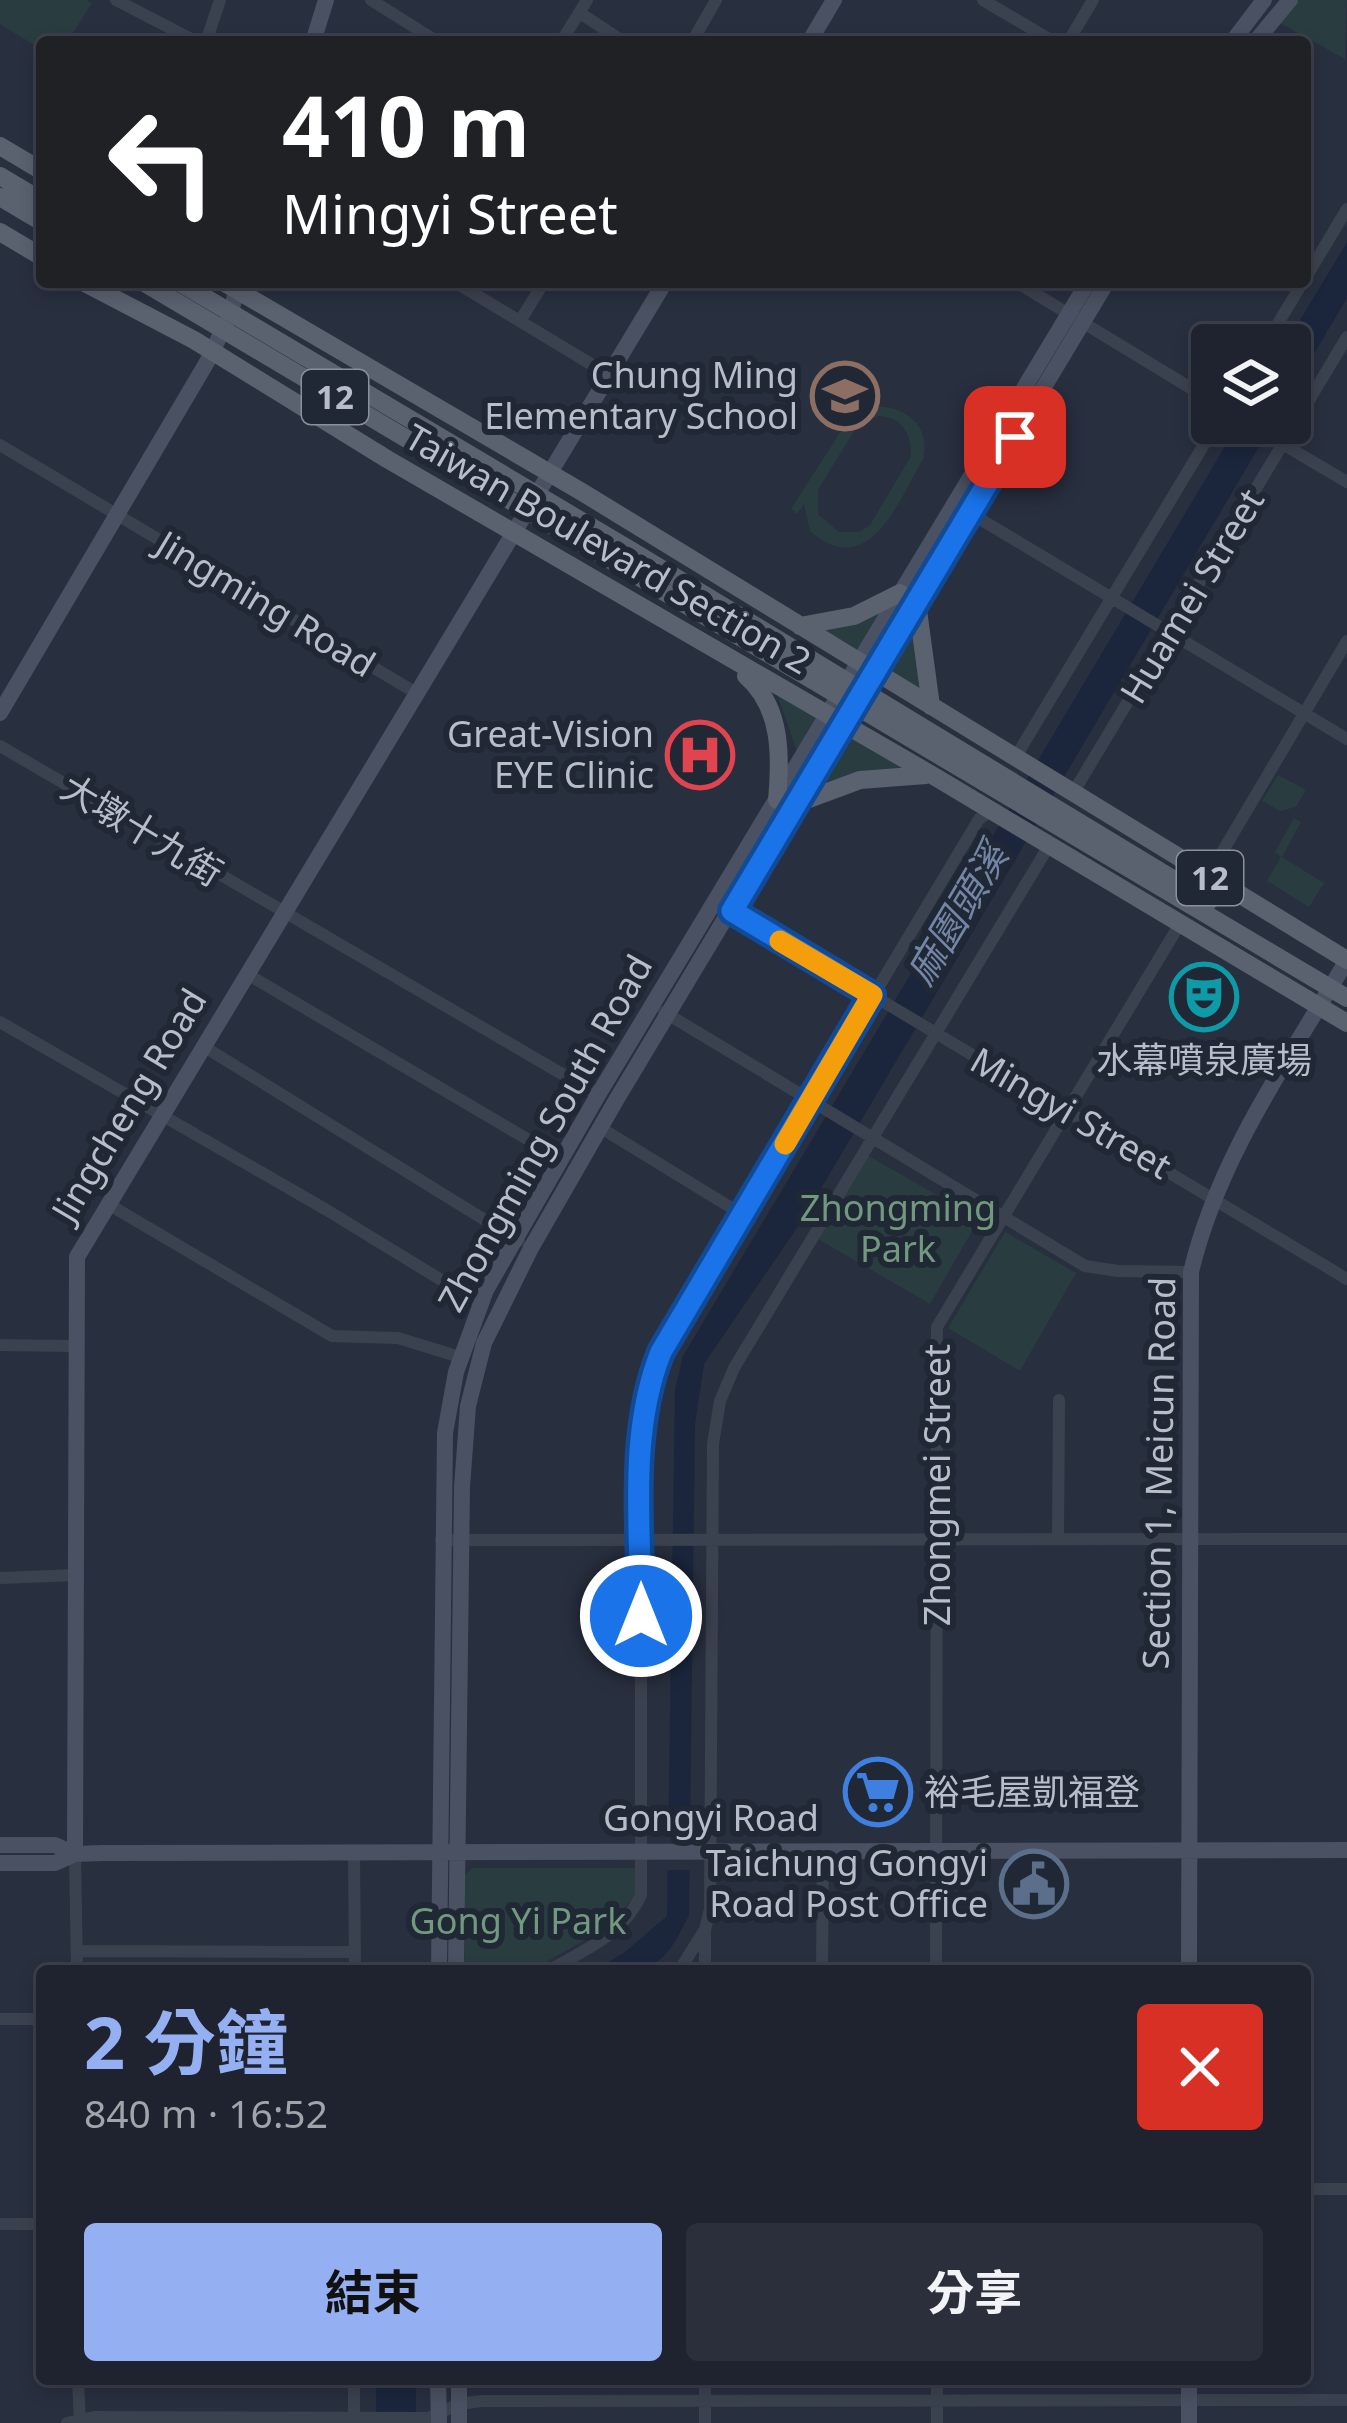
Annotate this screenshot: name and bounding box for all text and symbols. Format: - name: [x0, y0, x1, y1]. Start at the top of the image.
- text: 410 m: [282, 67, 530, 182]
- icon: left: [84, 84, 240, 240]
- text: Mingyi Street: [282, 176, 618, 250]
- map controls: [1191, 324, 1311, 444]
- button: layers: [1191, 324, 1311, 444]
- place label: Chung Ming Elementary School: [484, 350, 798, 440]
- school or university icon: Chung Ming Elementary School: [810, 361, 880, 431]
- road number: 12: [302, 370, 368, 424]
- pin: [964, 386, 1066, 488]
- icon: arrive: [982, 404, 1048, 470]
- street label: Taiwan Boulevard Section 2: [396, 412, 820, 685]
- street label: Huamei Street: [1108, 479, 1275, 712]
- street label: Jingming Road: [145, 517, 385, 688]
- place label: Great-Vision EYE Clinic: [447, 709, 654, 799]
- hospital icon: Great-Vision EYE Clinic: [665, 720, 735, 790]
- street label: 大墩十九街: [52, 762, 232, 897]
- water label: 麻園頭溪: [893, 828, 1021, 994]
- road number: 12: [1177, 851, 1243, 905]
- street label: Zhongming South Road: [426, 946, 663, 1320]
- theatre icon: 水幕噴泉廣場: [1169, 962, 1239, 1032]
- street label: Jingcheng Road: [38, 979, 217, 1233]
- street label: Mingyi Street: [962, 1035, 1180, 1190]
- place label: 水幕噴泉廣場: [1096, 1035, 1312, 1084]
- park label: Zhongming Park: [800, 1183, 996, 1273]
- street label: Section 1, Meicun Road: [1131, 1276, 1186, 1670]
- street label: Zhongmei Street: [912, 1344, 961, 1626]
- position arrow: [578, 1553, 704, 1679]
- supermarket icon: 裕毛屋凱福登: [843, 1757, 913, 1827]
- place label: 裕毛屋凱福登: [924, 1767, 1140, 1816]
- street label: Gongyi Road: [603, 1793, 819, 1842]
- place label: Taichung Gongyi Road Post Office: [706, 1838, 988, 1928]
- public building icon: Taichung Gongyi Road Post Office: [999, 1849, 1069, 1919]
- park label: Gong Yi Park: [410, 1896, 626, 1945]
- text: 2 分鐘: [84, 1992, 288, 2090]
- button: close: [1137, 2004, 1263, 2130]
- text: 840 m · 16:52: [84, 2086, 328, 2139]
- button: 結束: [84, 2223, 662, 2361]
- button: 分享: [686, 2223, 1263, 2361]

